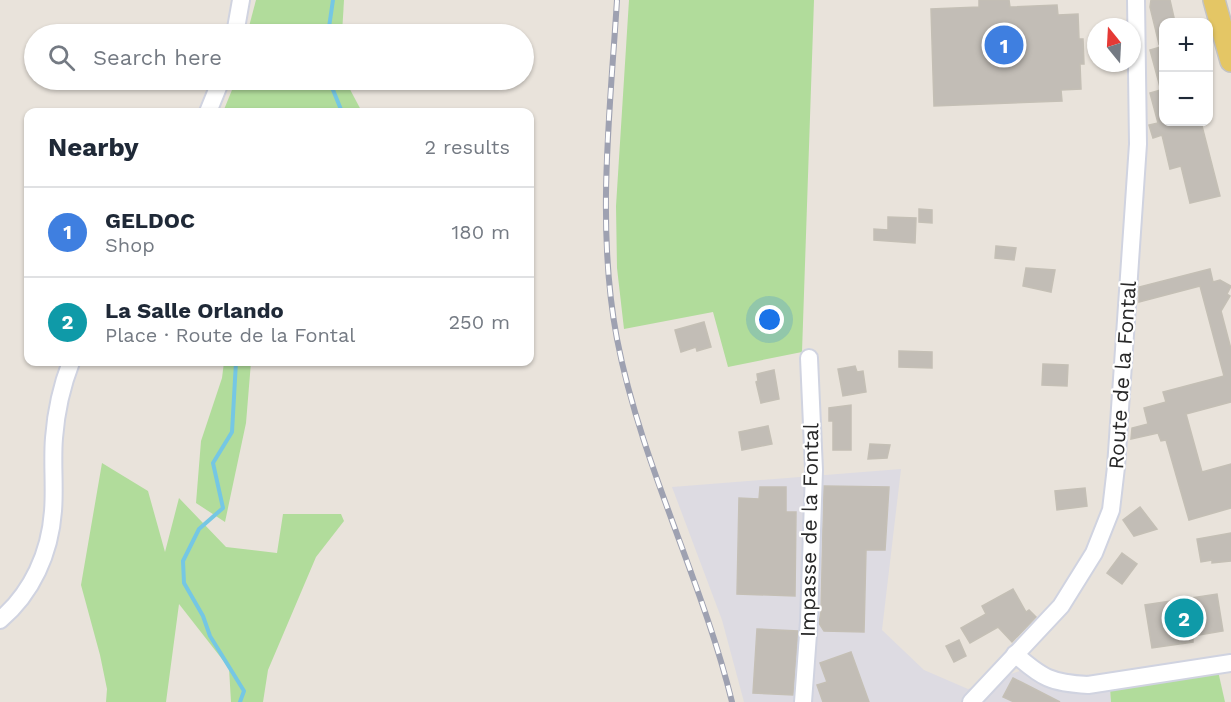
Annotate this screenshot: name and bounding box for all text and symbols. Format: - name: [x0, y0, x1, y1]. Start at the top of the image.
- north arrow: [1087, 18, 1141, 72]
- map controls: [1159, 18, 1213, 126]
- button: +: [1159, 18, 1213, 72]
- pin: 1: [984, 22, 1024, 68]
- search box: [24, 24, 534, 90]
- icon: search: [45, 41, 78, 74]
- text: Search here: [93, 45, 222, 70]
- button: −: [1159, 72, 1213, 126]
- text: Nearby: [48, 132, 139, 162]
- text: 2 results: [425, 135, 510, 159]
- text: GELDOC: [105, 208, 195, 233]
- text: 1: [63, 220, 72, 244]
- text: 180 m: [452, 220, 510, 244]
- text: Shop: [105, 233, 155, 257]
- street label: Route de la Fontal: [1103, 279, 1141, 470]
- text: La Salle Orlando: [105, 298, 284, 323]
- your location: [755, 305, 784, 334]
- text: 2: [62, 310, 73, 334]
- text: 250 m: [448, 310, 510, 334]
- text: Place · Route de la Fontal: [105, 323, 355, 347]
- street label: Impasse de la Fontal: [795, 422, 823, 637]
- pin: 2: [1164, 596, 1204, 640]

